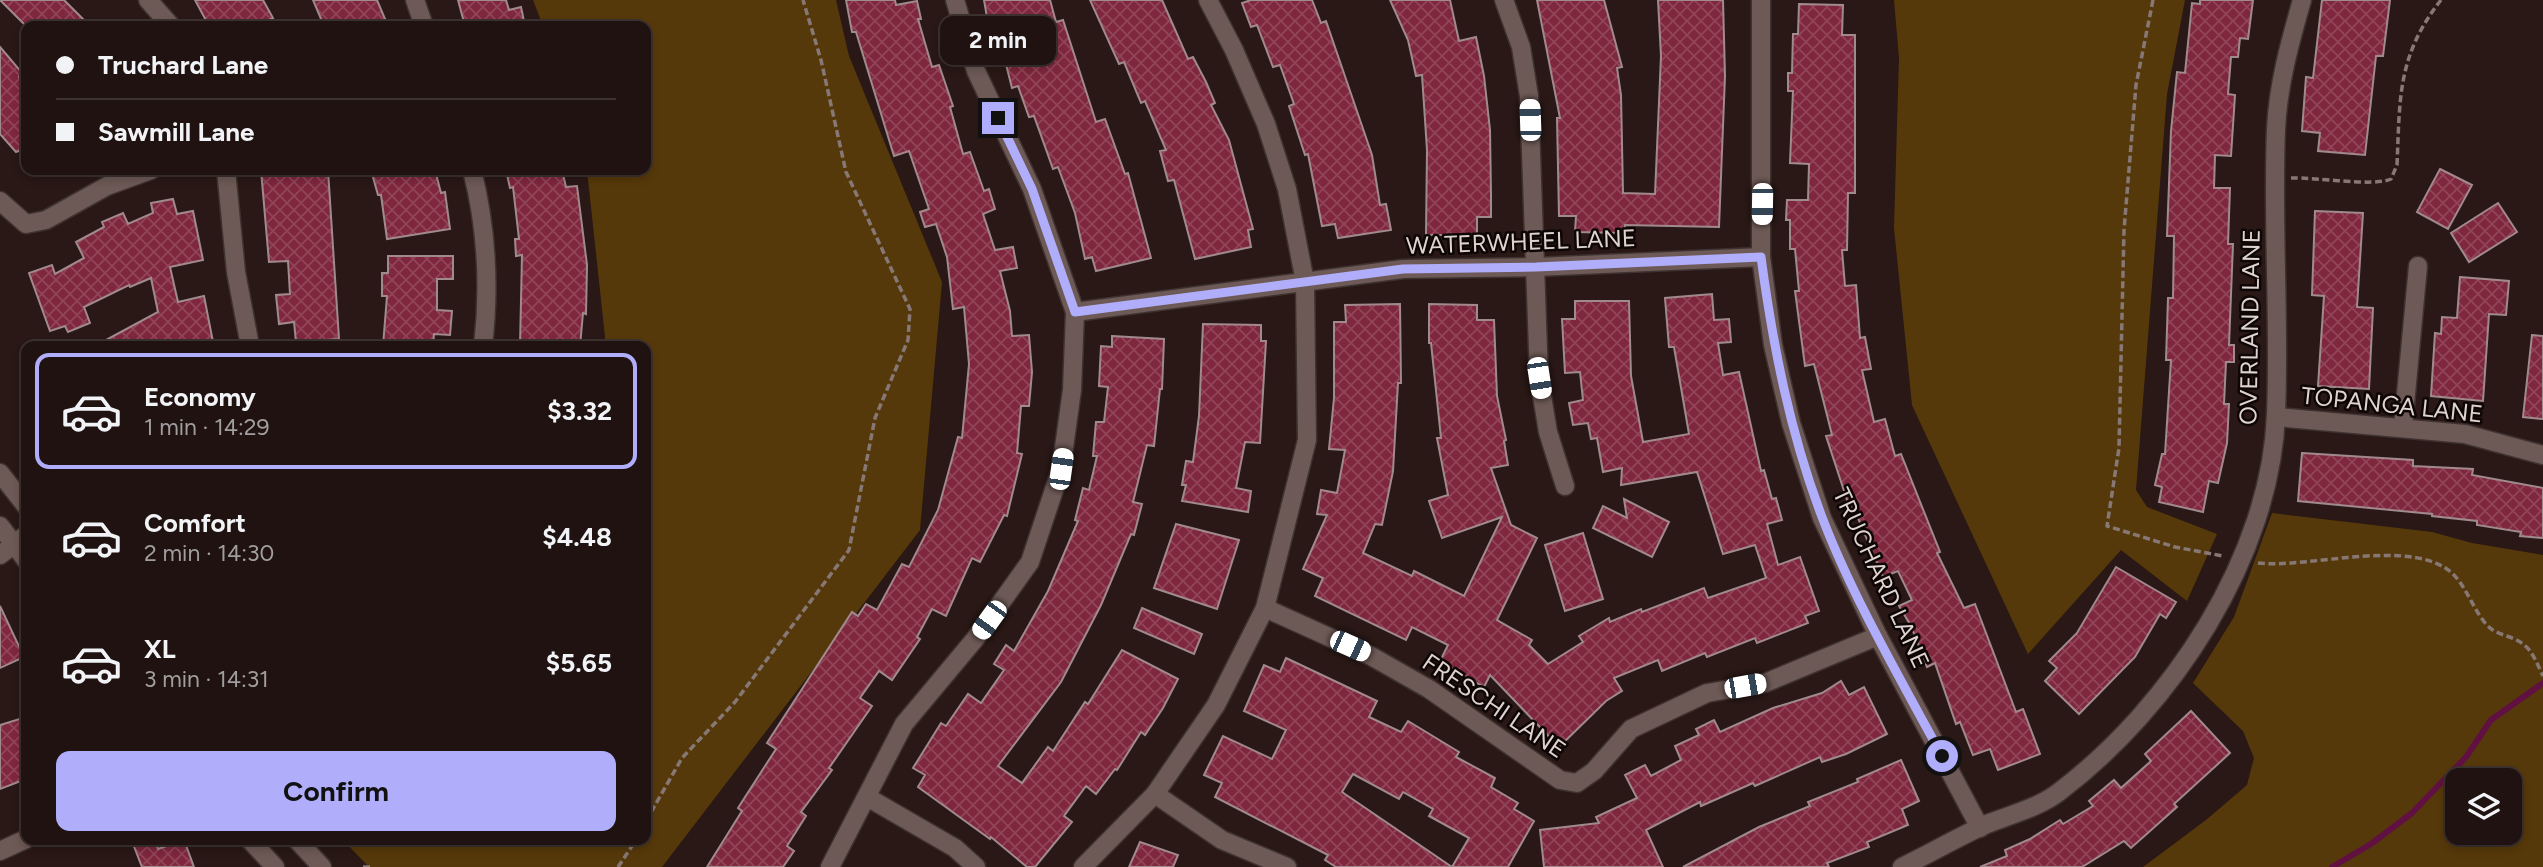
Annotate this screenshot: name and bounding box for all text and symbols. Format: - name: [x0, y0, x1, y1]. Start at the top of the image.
- callout: 2 min: [940, 17, 1056, 66]
- text: 2 min: [969, 26, 1027, 54]
- text: Truchard Lane: [98, 49, 268, 81]
- car: [1519, 99, 1542, 141]
- route end: [982, 102, 1014, 134]
- text: Sawmill Lane: [98, 116, 254, 148]
- car: [1752, 183, 1773, 225]
- street label: WATERWHEEL LANE: [1406, 223, 1636, 260]
- street label: OVERLAND LANE: [2233, 229, 2266, 425]
- car: [1526, 356, 1553, 400]
- icon: car: [60, 380, 123, 443]
- text: Economy: [144, 381, 256, 413]
- street label: TOPANGA LANE: [2300, 381, 2484, 428]
- text: $3.32: [547, 395, 612, 427]
- text: 1 min · 14:29: [144, 413, 270, 441]
- car: [1048, 447, 1075, 491]
- street label: TRUCHARD LANE: [1827, 483, 1936, 673]
- icon: car: [60, 506, 123, 569]
- text: Comfort: [144, 507, 246, 539]
- text: $4.48: [542, 521, 612, 553]
- text: 2 min · 14:30: [144, 539, 274, 567]
- car: [969, 597, 1010, 643]
- car: [1327, 628, 1374, 664]
- icon: car: [60, 632, 123, 695]
- text: XL: [144, 633, 176, 665]
- text: $5.65: [546, 647, 612, 679]
- street label: FRESCHI LANE: [1417, 647, 1571, 764]
- text: 3 min · 14:31: [144, 665, 269, 693]
- car: [1723, 672, 1768, 700]
- route start: [1926, 740, 1958, 772]
- button: Confirm: [56, 751, 616, 831]
- map controls: [2445, 768, 2522, 845]
- button: layers: [2445, 768, 2522, 845]

